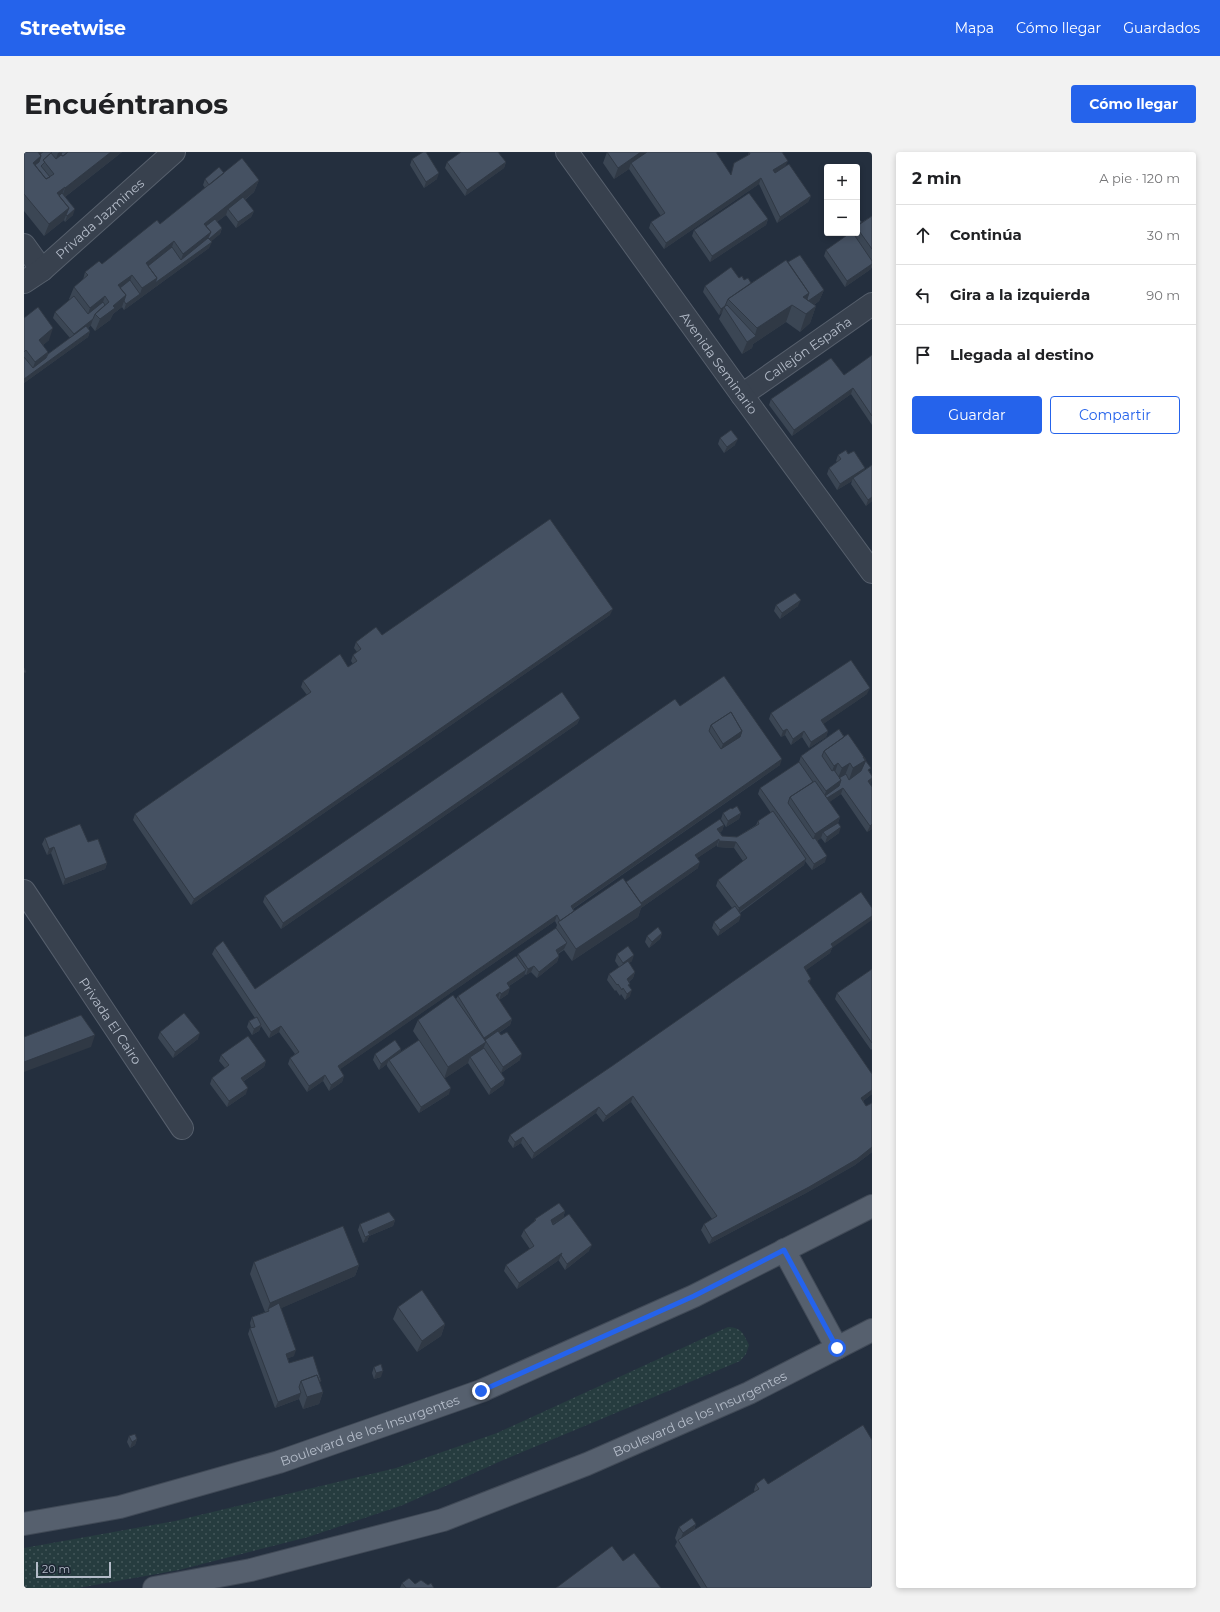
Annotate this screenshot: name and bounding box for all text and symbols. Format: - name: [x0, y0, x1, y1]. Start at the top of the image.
- text: Streetwise: [20, 17, 126, 40]
- text: Mapa: [955, 19, 994, 37]
- text: Cómo llegar: [1016, 19, 1101, 37]
- text: Guardados: [1123, 19, 1200, 37]
- button: Cómo llegar: [1071, 85, 1196, 123]
- text: Encuéntranos: [24, 87, 228, 121]
- map controls: [824, 164, 860, 236]
- button: +: [824, 164, 860, 200]
- text: 2 min: [912, 168, 962, 188]
- text: A pie · 120 m: [1099, 170, 1180, 186]
- street label: Privada Jazmines: [52, 175, 147, 262]
- button: −: [824, 200, 860, 236]
- icon: ahead: [912, 224, 934, 246]
- text: Continúa: [950, 225, 1022, 244]
- text: 30 m: [1147, 227, 1180, 243]
- icon: left: [912, 284, 934, 306]
- text: Gira a la izquierda: [950, 285, 1090, 304]
- text: 90 m: [1146, 287, 1180, 303]
- street label: Avenida Seminario: [677, 309, 761, 417]
- street label: Callejón España: [761, 313, 854, 385]
- icon: arrive: [912, 344, 934, 366]
- text: Llegada al destino: [950, 345, 1094, 364]
- button: Guardar: [912, 396, 1042, 434]
- button: Compartir: [1050, 396, 1180, 434]
- street label: Privada El Cairo: [76, 974, 145, 1067]
- route start: [828, 1339, 846, 1357]
- street label: Boulevard de los Insurgentes: [610, 1367, 789, 1460]
- route end: [472, 1382, 490, 1400]
- street label: Boulevard de los Insurgentes: [278, 1391, 462, 1469]
- scale bar: [36, 1560, 111, 1579]
- text: 20 m: [42, 1562, 70, 1576]

